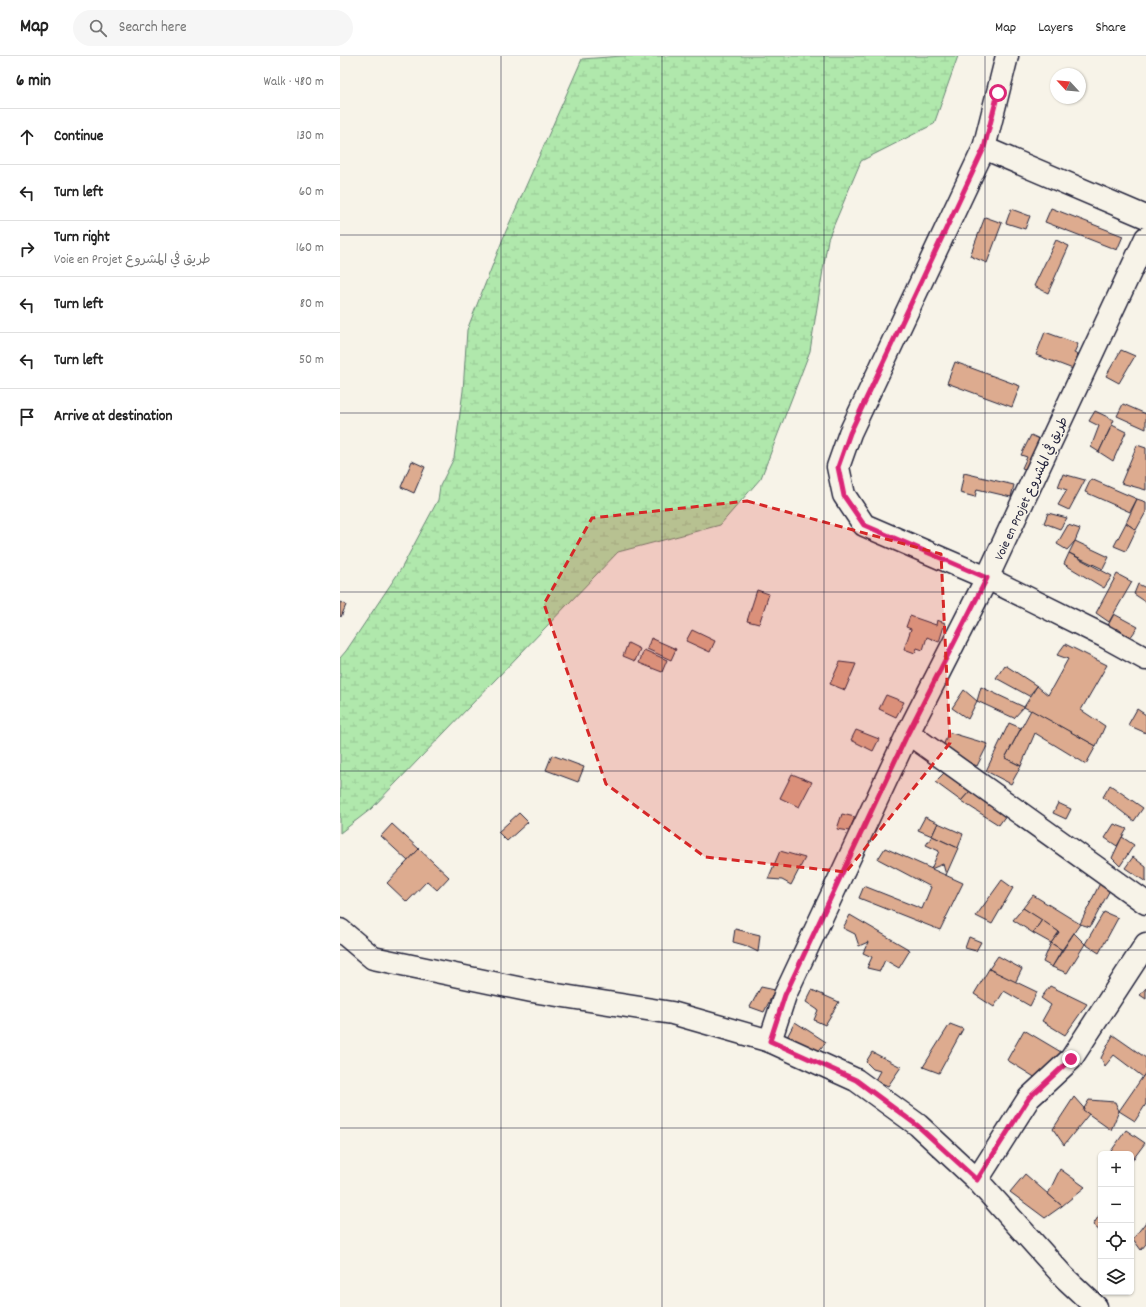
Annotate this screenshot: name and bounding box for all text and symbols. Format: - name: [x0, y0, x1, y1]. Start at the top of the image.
- search box: [73, 10, 353, 46]
- text: Map: [20, 14, 49, 41]
- icon: search: [87, 17, 109, 39]
- text: Search here: [119, 17, 187, 39]
- text: Map: [995, 18, 1016, 38]
- text: Layers: [1038, 18, 1073, 38]
- text: Share: [1095, 18, 1126, 38]
- north arrow: [1050, 68, 1086, 104]
- text: 6 min: [16, 70, 51, 94]
- text: Walk · 480 m: [263, 73, 324, 92]
- route start: [989, 84, 1007, 102]
- icon: ahead: [16, 126, 38, 148]
- text: Continue: [54, 126, 103, 148]
- text: 130 m: [296, 127, 324, 146]
- icon: left: [16, 182, 38, 204]
- text: Turn left: [54, 182, 103, 204]
- text: 60 m: [299, 183, 324, 202]
- text: Turn right: [54, 227, 110, 249]
- icon: right: [16, 238, 38, 260]
- text: 160 m: [296, 239, 324, 258]
- text: Voie en Projet طريق في المشروع: [54, 251, 211, 270]
- icon: left: [16, 294, 38, 316]
- text: Turn left: [54, 294, 103, 316]
- text: 80 m: [300, 295, 324, 314]
- icon: left: [16, 350, 38, 372]
- text: Turn left: [54, 350, 103, 372]
- text: 50 m: [299, 351, 324, 370]
- icon: arrive: [16, 406, 38, 428]
- text: Arrive at destination: [54, 406, 172, 428]
- street label: Voie en Projet طريق في المشروع: [990, 414, 1074, 564]
- route end: [1062, 1050, 1080, 1068]
- map controls: [1098, 1151, 1134, 1295]
- button: +: [1098, 1151, 1134, 1187]
- button: −: [1098, 1187, 1134, 1223]
- button: locate: [1098, 1223, 1134, 1259]
- button: layers: [1098, 1259, 1134, 1295]

